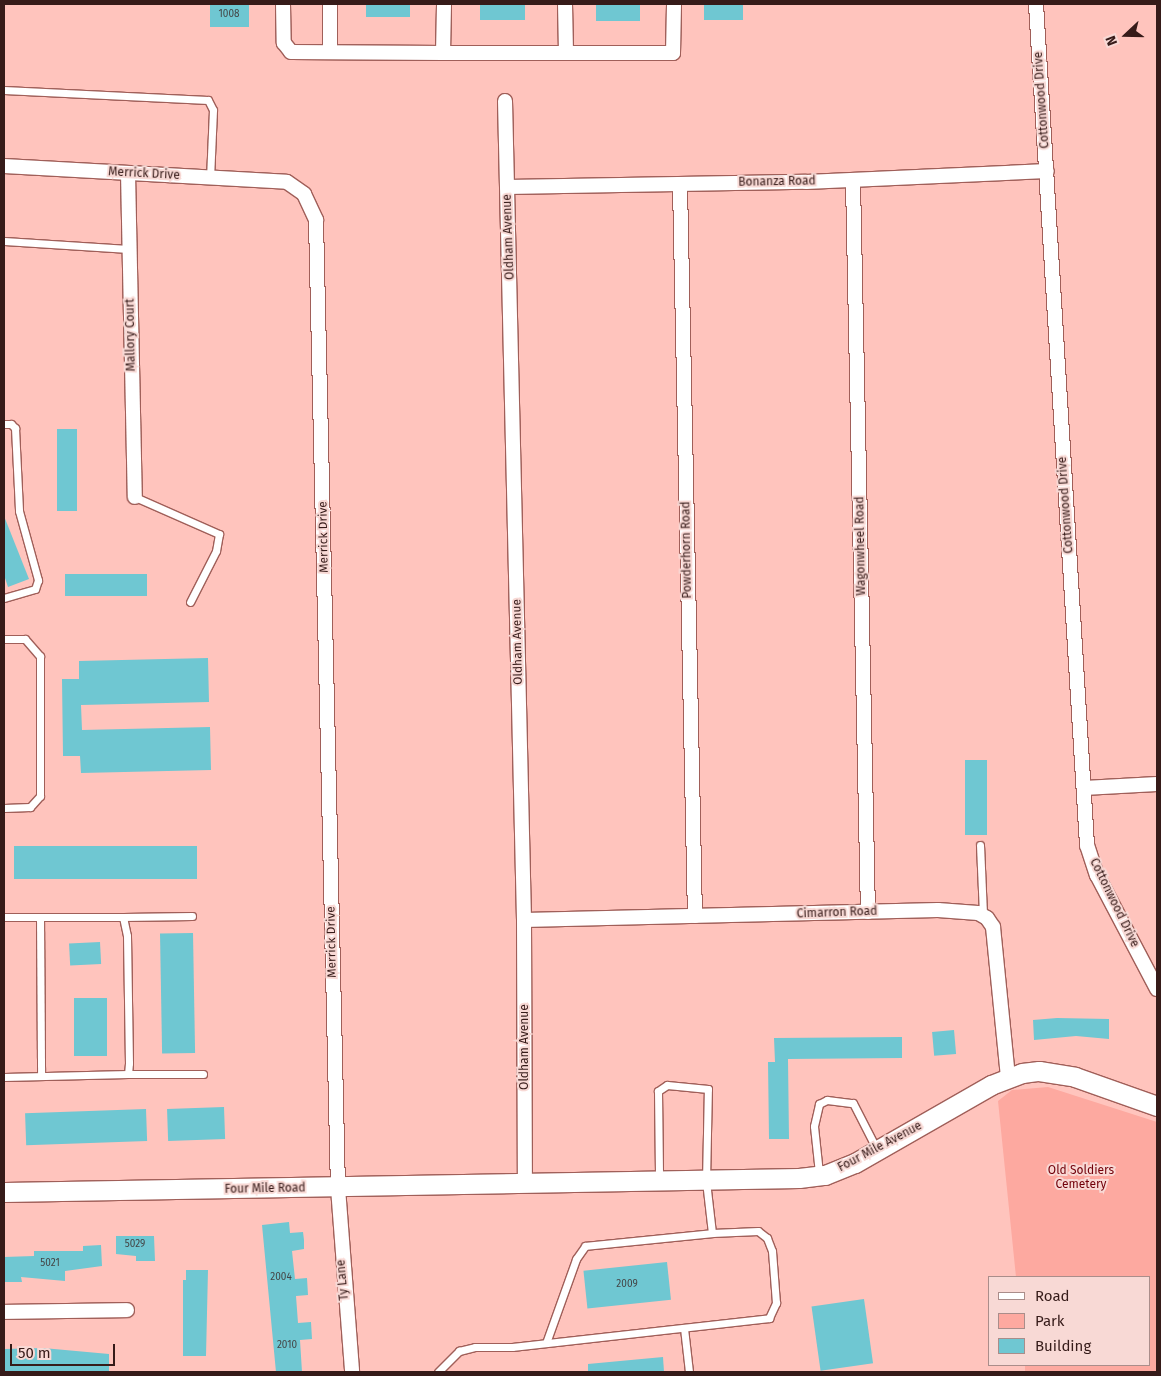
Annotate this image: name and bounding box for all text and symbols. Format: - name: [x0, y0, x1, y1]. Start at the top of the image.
- house number: 1008: [219, 9, 239, 21]
- north arrow: [1101, 10, 1151, 60]
- text: N: [1102, 33, 1121, 48]
- street label: Cottonwood Drive: [1031, 51, 1053, 149]
- street label: Merrick Drive: [108, 165, 180, 183]
- street label: Bonanza Road: [738, 174, 816, 190]
- street label: Oldham Avenue: [500, 194, 518, 280]
- street label: Mallory Court: [123, 298, 139, 372]
- street label: Cottonwood Drive: [1055, 456, 1077, 554]
- street label: Wagonwheel Road: [853, 496, 869, 596]
- street label: Merrick Drive: [316, 501, 332, 573]
- street label: Powderhorn Road: [679, 501, 695, 599]
- street label: Oldham Avenue: [510, 599, 526, 685]
- street label: Cottonwood Drive: [1086, 856, 1142, 950]
- street label: Cimarron Road: [796, 904, 878, 922]
- street label: Merrick Drive: [324, 906, 340, 978]
- street label: Oldham Avenue: [518, 1004, 532, 1090]
- street label: Four Mile Avenue: [836, 1119, 924, 1175]
- park label: Old Soldiers Cemetery: [1048, 1164, 1114, 1192]
- street label: Four Mile Road: [224, 1181, 306, 1197]
- house number: 5029: [125, 1239, 145, 1251]
- house number: 5021: [40, 1258, 60, 1270]
- street label: Ty Lane: [334, 1259, 352, 1301]
- house number: 2004: [270, 1272, 292, 1284]
- legend: [988, 1276, 1151, 1366]
- house number: 2009: [616, 1279, 638, 1291]
- text: Road: [1035, 1287, 1070, 1305]
- text: Park: [1035, 1312, 1065, 1330]
- scale bar: [12, 1334, 118, 1366]
- text: Building: [1035, 1337, 1091, 1355]
- house number: 2010: [277, 1340, 297, 1352]
- text: 50 m: [18, 1344, 51, 1362]

